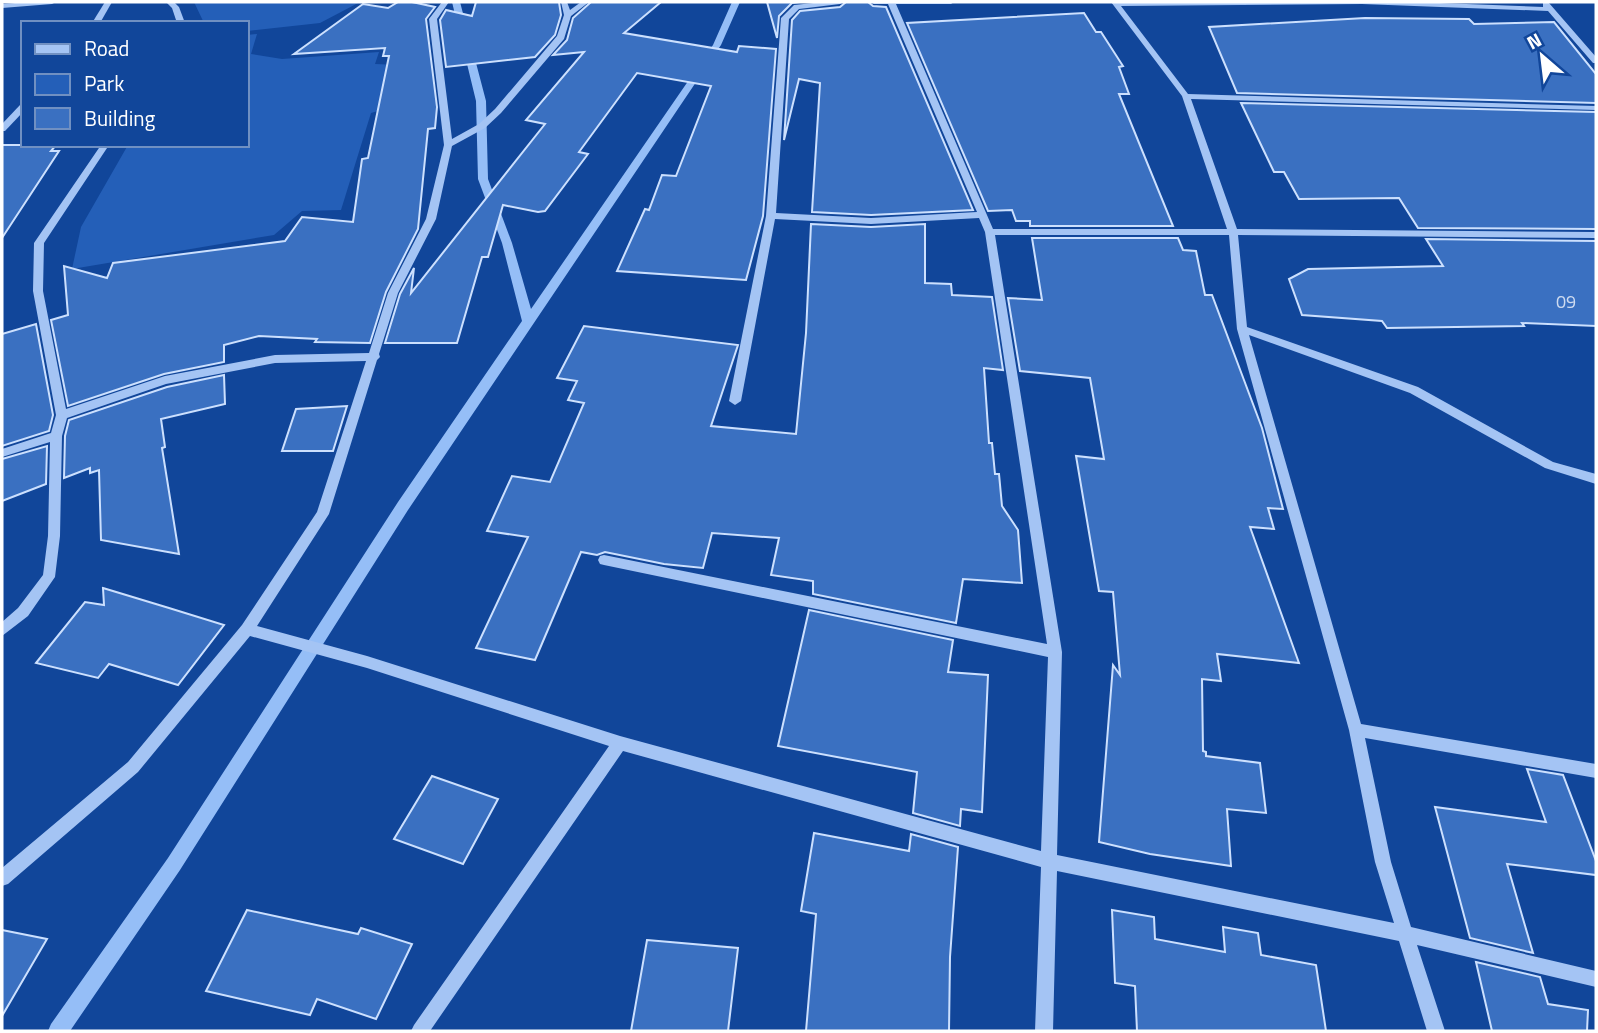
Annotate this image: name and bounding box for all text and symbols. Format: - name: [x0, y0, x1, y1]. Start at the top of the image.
- legend: [21, 21, 248, 147]
- north arrow: [1507, 21, 1577, 91]
- text: N: [1521, 25, 1546, 56]
- text: Road: [84, 32, 129, 64]
- text: Park: [84, 67, 124, 99]
- text: Building: [84, 102, 156, 134]
- house number: 09: [1556, 288, 1576, 315]

